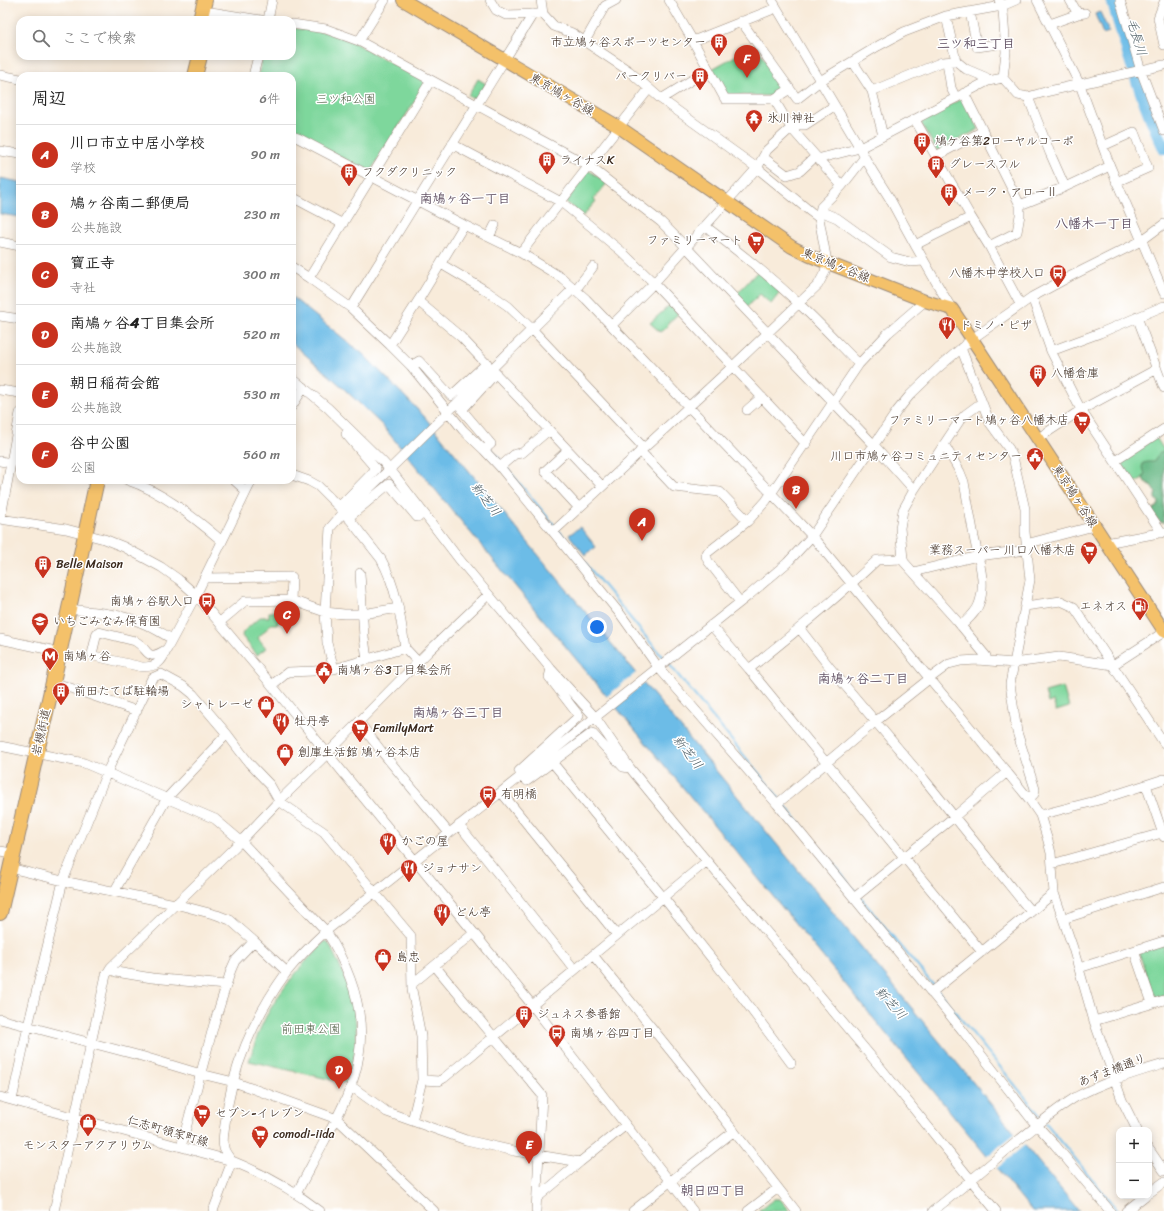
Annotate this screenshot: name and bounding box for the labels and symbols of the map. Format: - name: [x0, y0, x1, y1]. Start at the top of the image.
- water label: 毛長川: [1120, 15, 1154, 59]
- place label: 市立鳩ヶ谷スポーツセンター: [551, 31, 706, 53]
- building icon: 市立鳩ヶ谷スポーツセンター: [709, 32, 729, 57]
- district label: 三ツ和三丁目: [937, 32, 1015, 55]
- pin: F: [734, 45, 760, 78]
- place label: パークリバー: [615, 65, 687, 87]
- street label: 東京鳩ヶ谷線: [525, 66, 599, 122]
- building icon: パークリバー: [690, 66, 710, 91]
- park label: 三ツ和公園: [316, 88, 376, 110]
- place label: 氷川神社: [767, 107, 815, 129]
- temple icon: 氷川神社: [744, 108, 764, 133]
- place label: 鳩ケ谷第2ローヤルコーポ: [935, 130, 1074, 152]
- building icon: 鳩ケ谷第2ローヤルコーポ: [912, 131, 932, 156]
- place label: ライナスK: [560, 149, 615, 171]
- building icon: ライナスK: [537, 150, 557, 175]
- place label: グレースフル: [949, 153, 1020, 175]
- building icon: グレースフル: [926, 154, 946, 179]
- place label: フクダクリニック: [362, 161, 457, 183]
- building icon: フクダクリニック: [339, 162, 359, 187]
- place label: メーク・アローⅡ: [962, 181, 1058, 203]
- building icon: メーク・アローⅡ: [939, 182, 959, 207]
- district label: 南鳩ヶ谷一丁目: [419, 187, 511, 210]
- district label: 八幡木一丁目: [1055, 212, 1133, 235]
- place label: ファミリーマート: [647, 229, 743, 251]
- supermarket icon: ファミリーマート: [746, 230, 766, 255]
- street label: 東京鳩ヶ谷線: [798, 241, 874, 289]
- place label: 八幡木中学校入口: [949, 262, 1045, 284]
- bus stop icon: 八幡木中学校入口: [1048, 263, 1068, 288]
- place label: ドミノ・ピザ: [960, 314, 1032, 336]
- restaurant icon: ドミノ・ピザ: [937, 315, 957, 340]
- place label: 八幡倉庫: [1051, 362, 1099, 384]
- building icon: 八幡倉庫: [1028, 363, 1048, 388]
- place label: ファミリーマート鳩ヶ谷八幡木店: [889, 409, 1069, 431]
- supermarket icon: ファミリーマート鳩ヶ谷八幡木店: [1072, 410, 1092, 435]
- place label: 川口市鳩ヶ谷コミュニティセンター: [830, 445, 1022, 467]
- public building icon: 川口市鳩ヶ谷コミュニティセンター: [1025, 446, 1045, 471]
- street label: 東京鳩ヶ谷線: [1046, 460, 1104, 532]
- pin: B: [783, 476, 809, 509]
- water label: 新芝川: [465, 477, 507, 521]
- pin: A: [629, 508, 655, 541]
- place label: 業務スーパー 川口八幡木店: [929, 539, 1076, 561]
- supermarket icon: 業務スーパー 川口八幡木店: [1079, 540, 1099, 565]
- place label: Belle Maison: [56, 553, 123, 575]
- building icon: Belle Maison: [33, 554, 53, 579]
- place label: 南鳩ヶ谷駅入口: [110, 590, 194, 612]
- bus stop icon: 南鳩ヶ谷駅入口: [197, 591, 217, 616]
- place label: エネオス: [1080, 595, 1127, 617]
- fuel station icon: エネオス: [1130, 596, 1150, 621]
- pin: C: [274, 601, 300, 634]
- place label: いちごみなみ保育園: [53, 610, 161, 632]
- school or university icon: いちごみなみ保育園: [30, 611, 50, 636]
- your location: [587, 617, 607, 637]
- place label: 南鳩ヶ谷: [63, 645, 111, 667]
- metro station icon: 南鳩ヶ谷: [40, 646, 60, 671]
- place label: 南鳩ヶ谷3丁目集会所: [337, 659, 452, 681]
- public building icon: 南鳩ヶ谷3丁目集会所: [314, 660, 334, 685]
- district label: 南鳩ヶ谷二丁目: [817, 667, 909, 690]
- place label: 前田たてば駐輪場: [74, 680, 169, 702]
- building icon: 前田たてば駐輪場: [51, 681, 71, 706]
- place label: シャトレーゼ: [181, 693, 253, 715]
- shop icon: シャトレーゼ: [256, 694, 276, 719]
- district label: 南鳩ヶ谷三丁目: [412, 701, 504, 724]
- street label: 岩槻街道: [25, 706, 57, 758]
- place label: 牡丹亭: [294, 710, 330, 732]
- restaurant icon: 牡丹亭: [271, 711, 291, 736]
- place label: FamilyMart: [373, 717, 434, 739]
- supermarket icon: FamilyMart: [350, 718, 370, 743]
- water label: 新芝川: [667, 730, 709, 774]
- place label: 創庫生活館 鳩ヶ谷本店: [298, 741, 421, 763]
- shop icon: 創庫生活館 鳩ヶ谷本店: [275, 742, 295, 767]
- place label: 有明橋: [501, 783, 537, 805]
- bus stop icon: 有明橋: [478, 784, 498, 809]
- place label: かごの屋: [401, 830, 449, 852]
- restaurant icon: かごの屋: [378, 831, 398, 856]
- place label: ジョナサン: [422, 857, 482, 879]
- restaurant icon: ジョナサン: [399, 858, 419, 883]
- place label: どん亭: [455, 901, 491, 923]
- restaurant icon: どん亭: [432, 902, 452, 927]
- place label: 島忠: [396, 946, 420, 968]
- shop icon: 島忠: [373, 947, 393, 972]
- water label: 新芝川: [869, 981, 913, 1025]
- place label: ジュネス参番館: [537, 1003, 621, 1025]
- building icon: ジュネス参番館: [514, 1004, 534, 1029]
- park label: 前田東公園: [281, 1018, 341, 1040]
- place label: 南鳩ヶ谷四丁目: [570, 1022, 654, 1044]
- bus stop icon: 南鳩ヶ谷四丁目: [547, 1023, 567, 1048]
- street label: あずま橋通り: [1075, 1047, 1149, 1093]
- pin: D: [326, 1056, 352, 1089]
- place label: セブン-イレブン: [215, 1102, 305, 1124]
- supermarket icon: セブン-イレブン: [192, 1103, 212, 1128]
- street label: 仁志町領家町線: [125, 1109, 211, 1153]
- shop icon: モンスターアクアリウム: [78, 1112, 98, 1137]
- place label: comodi-iida: [273, 1123, 335, 1145]
- supermarket icon: comodi-iida: [250, 1124, 270, 1149]
- pin: E: [516, 1131, 542, 1164]
- place label: モンスターアクアリウム: [23, 1134, 153, 1156]
- district label: 朝日四丁目: [680, 1179, 746, 1202]

